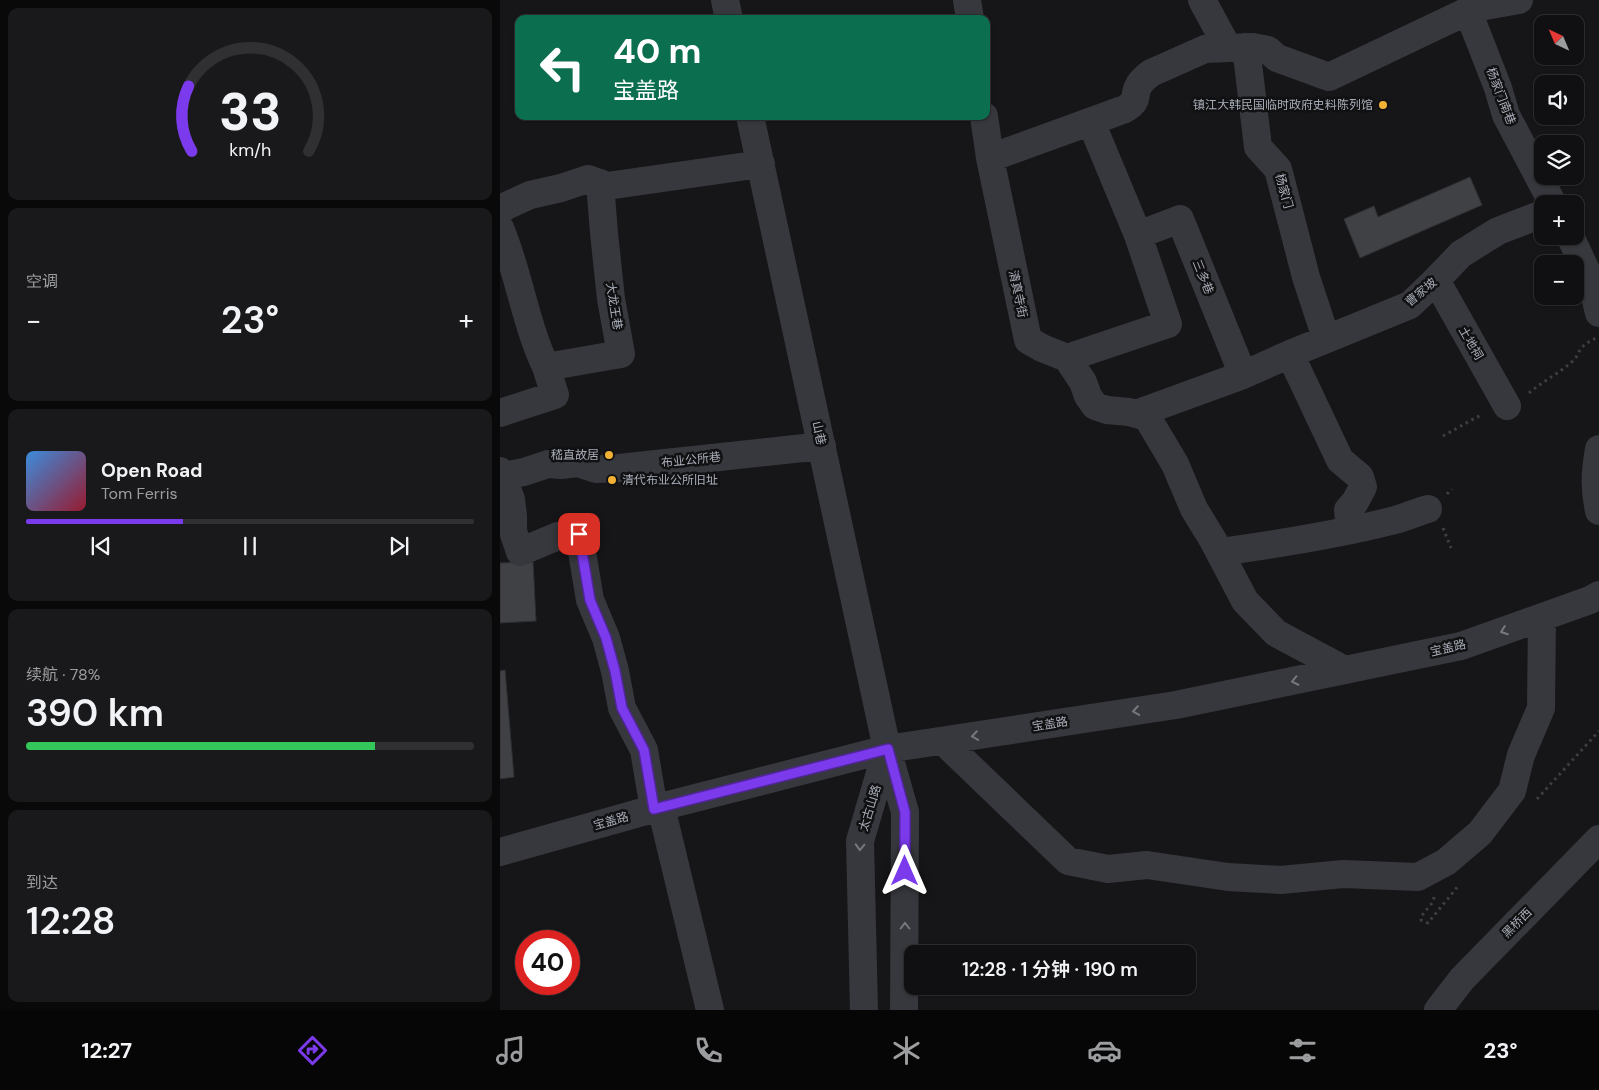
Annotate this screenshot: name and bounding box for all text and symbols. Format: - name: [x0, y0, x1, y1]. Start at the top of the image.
- north arrow: [1534, 15, 1584, 65]
- map controls: [1534, 15, 1584, 305]
- text: 40 m: [613, 28, 702, 74]
- icon: left: [530, 35, 595, 100]
- street label: 杨家门南巷: [1483, 65, 1519, 127]
- button: sound: [1534, 75, 1584, 125]
- text: 宝盖路: [613, 76, 679, 105]
- text: 33: [219, 78, 281, 146]
- place label: 镇江大韩民国临时政府史料陈列馆: [1193, 97, 1373, 113]
- marker: 镇江大韩民国临时政府史料陈列馆: [1377, 99, 1389, 111]
- button: layers: [1534, 135, 1584, 185]
- text: km/h: [229, 138, 271, 162]
- street label: 杨家门: [1272, 172, 1296, 210]
- button: +: [1534, 195, 1584, 245]
- button: −: [1534, 255, 1584, 305]
- street label: 三多巷: [1189, 257, 1217, 297]
- street label: 清真寺街: [1005, 269, 1031, 319]
- text: 空调: [26, 271, 58, 292]
- street label: 曹家坡: [1402, 274, 1440, 310]
- street label: 大龙王巷: [602, 281, 626, 331]
- text: 23°: [221, 295, 279, 345]
- text: −: [26, 302, 41, 339]
- text: +: [459, 302, 474, 339]
- street label: 土地祠: [1455, 323, 1487, 363]
- street label: 山巷: [809, 420, 829, 446]
- place label: 嵇直故居: [551, 447, 599, 463]
- marker: 嵇直故居: [603, 449, 615, 461]
- street label: 布业公所巷: [660, 449, 722, 471]
- text: Open Road: [101, 458, 203, 483]
- place label: 清代布业公所旧址: [622, 472, 718, 488]
- marker: 清代布业公所旧址: [606, 474, 618, 486]
- text: Tom Ferris: [101, 483, 178, 504]
- pin: [558, 513, 600, 555]
- icon: arrive: [565, 520, 593, 548]
- icon: previous: [87, 532, 115, 560]
- icon: pause: [236, 532, 264, 560]
- icon: next: [385, 532, 413, 560]
- one-way arrow: [1500, 625, 1509, 635]
- street label: 宝盖路: [1429, 636, 1467, 660]
- text: 续航 · 78%: [26, 664, 100, 685]
- one-way arrow: [1291, 675, 1300, 685]
- text: 390 km: [26, 688, 164, 738]
- one-way arrow: [1132, 706, 1140, 716]
- street label: 宝盖路: [1031, 713, 1069, 735]
- one-way arrow: [971, 730, 979, 741]
- street label: 太古山路: [855, 783, 885, 833]
- street label: 宝盖路: [591, 808, 631, 834]
- one-way arrow: [855, 843, 866, 851]
- position arrow: [878, 844, 930, 896]
- text: 到达: [26, 872, 58, 893]
- text: 12:28: [26, 896, 116, 946]
- street label: 黑桥西: [1499, 905, 1535, 941]
- one-way arrow: [900, 922, 910, 930]
- speed limit sign: 40: [515, 930, 580, 995]
- text: 12:28 · 1 分钟 · 190 m: [962, 957, 1138, 982]
- icon: directions: [295, 1033, 330, 1068]
- icon: music: [493, 1033, 528, 1068]
- icon: phone: [691, 1033, 726, 1068]
- icon: climate: [889, 1033, 924, 1068]
- icon: car: [1087, 1033, 1122, 1068]
- icon: filters: [1285, 1033, 1320, 1068]
- text: 12:27: [82, 1036, 132, 1065]
- text: 23°: [1484, 1036, 1517, 1065]

